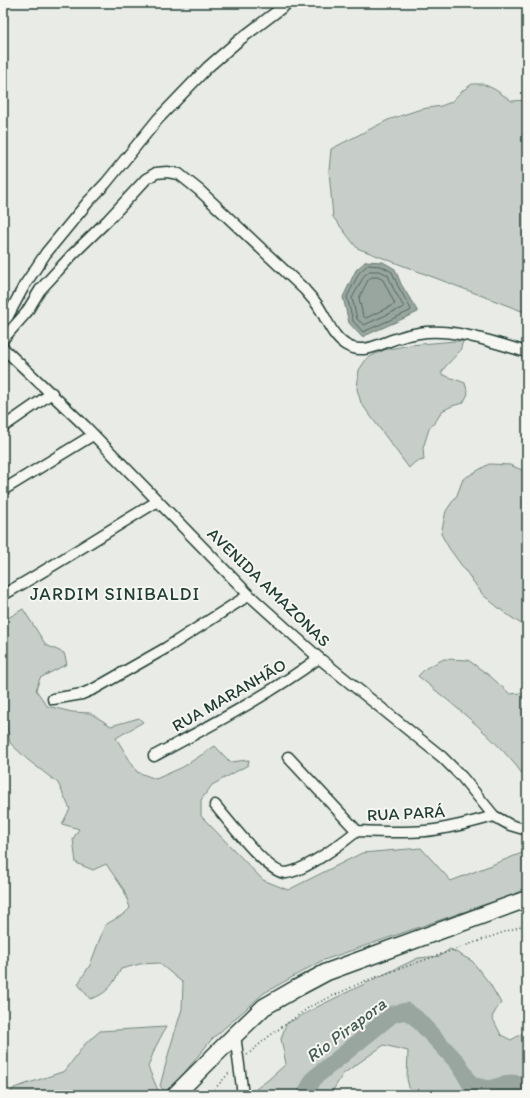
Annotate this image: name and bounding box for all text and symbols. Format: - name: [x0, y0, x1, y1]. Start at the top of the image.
- street label: AVENIDA AMAZONAS: [204, 523, 334, 651]
- district label: JARDIM SINIBALDI: [30, 583, 200, 605]
- street label: RUA MARANHÃO: [168, 654, 290, 736]
- street label: RUA PARÁ: [366, 801, 446, 825]
- water label: Rio Pirapora: [302, 992, 391, 1067]

